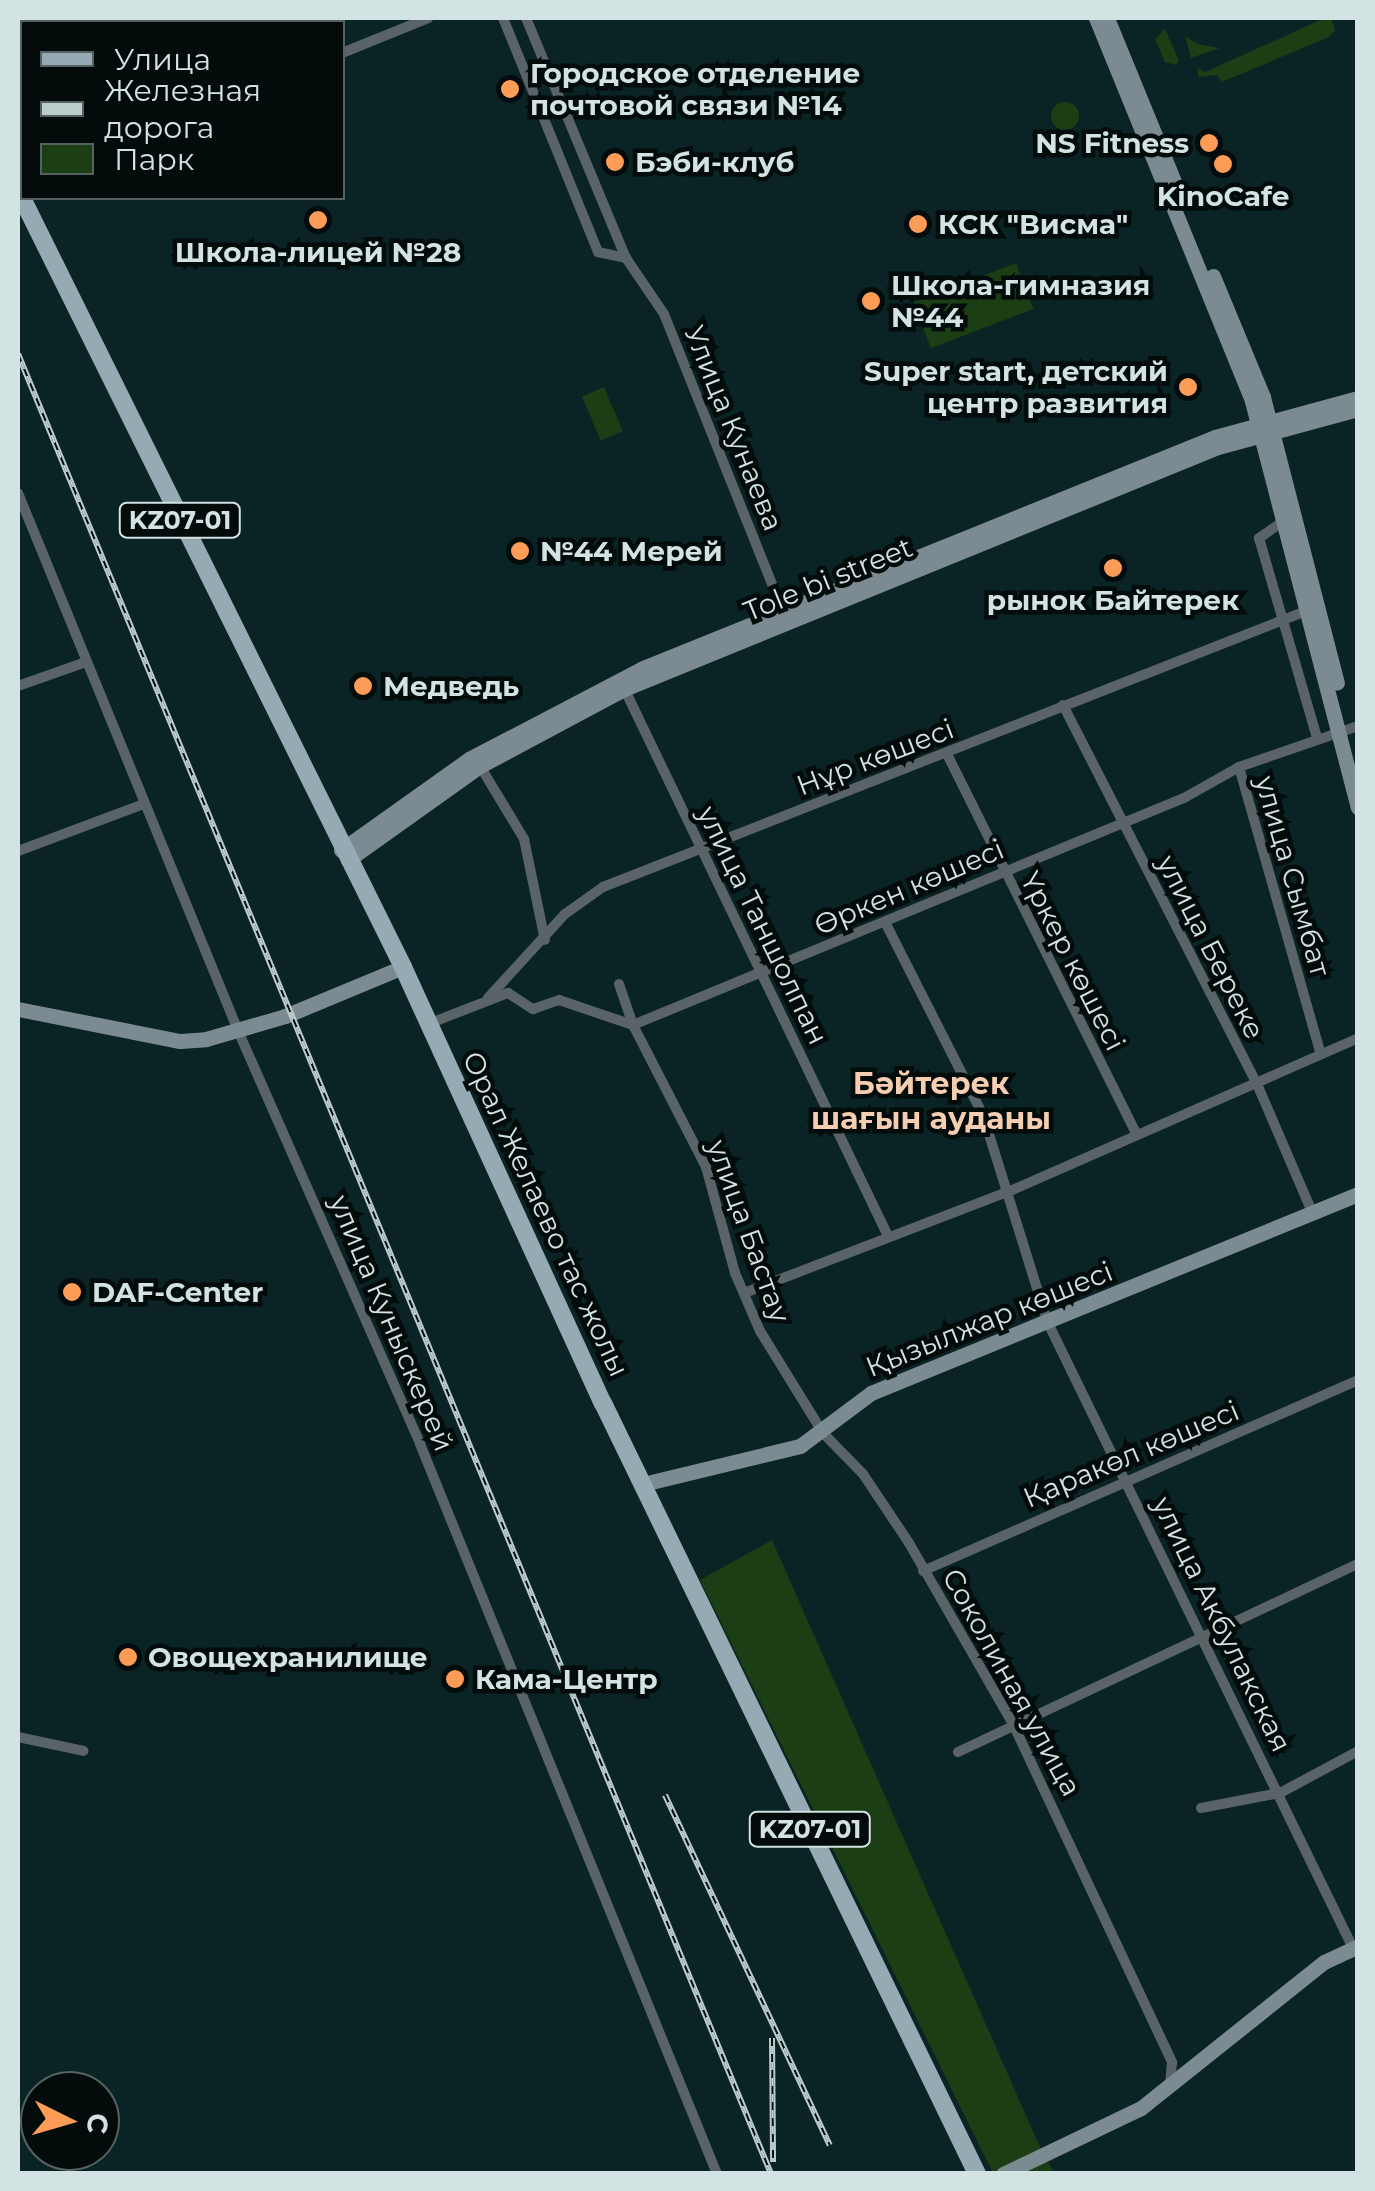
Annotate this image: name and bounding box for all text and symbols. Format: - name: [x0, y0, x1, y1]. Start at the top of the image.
- legend: [20, 20, 345, 200]
- text: Улица: [114, 41, 211, 78]
- place label: Городское отделение почтовой связи №14: [530, 56, 860, 122]
- text: Железная дорога: [104, 72, 261, 146]
- marker: Городское отделение почтовой связи №14: [499, 78, 521, 100]
- place label: NS Fitness: [1035, 126, 1189, 160]
- marker: NS Fitness: [1198, 132, 1220, 154]
- text: Парк: [114, 141, 194, 178]
- place label: Бэби-клуб: [635, 145, 794, 179]
- marker: Бэби-клуб: [604, 151, 626, 173]
- marker: KinoCafe: [1212, 153, 1234, 175]
- place label: KinoCafe: [1157, 179, 1289, 213]
- place label: КСК "Висма": [938, 207, 1128, 241]
- marker: Школа-лицей №28: [307, 209, 329, 231]
- marker: КСК "Висма": [907, 213, 929, 235]
- place label: Школа-лицей №28: [175, 235, 461, 269]
- place label: Школа-гимназия №44: [891, 268, 1150, 334]
- marker: Школа-гимназия №44: [860, 290, 882, 312]
- street label: Улица Кунаева: [678, 321, 790, 535]
- place label: Super start, детский центр развития: [864, 354, 1168, 420]
- marker: Super start, детский центр развития: [1177, 376, 1199, 398]
- road number: KZ07-01: [118, 500, 242, 540]
- street label: Tole bi street: [739, 530, 917, 628]
- place label: №44 Мерей: [540, 534, 723, 568]
- marker: №44 Мерей: [509, 540, 531, 562]
- marker: рынок Байтерек: [1102, 557, 1124, 579]
- place label: рынок Байтерек: [987, 583, 1239, 617]
- place label: Медведь: [383, 669, 519, 703]
- marker: Медведь: [352, 675, 374, 697]
- street label: Нұр көшесі: [792, 712, 958, 802]
- street label: улица Сымбат: [1248, 772, 1338, 980]
- street label: улица Таншолпан: [691, 800, 835, 1050]
- street label: Өркен көшесі: [809, 832, 1009, 942]
- street label: улица Береке: [1150, 849, 1272, 1045]
- street label: Үркер көшесі: [1013, 866, 1133, 1056]
- street label: Орал Желаево тас жолы: [456, 1046, 636, 1382]
- district label: Бәйтерек шағын ауданы: [811, 1066, 1051, 1136]
- street label: улица Бастау: [700, 1135, 798, 1327]
- street label: улица Куныскерей: [323, 1190, 461, 1456]
- street label: Қызылжар көшесі: [861, 1254, 1117, 1384]
- place label: DAF-Center: [92, 1275, 263, 1309]
- marker: DAF-Center: [61, 1281, 83, 1303]
- street label: Қаракөл көшесі: [1018, 1393, 1244, 1515]
- street label: улица Акбулакская: [1146, 1491, 1298, 1757]
- street label: Соколиная улица: [936, 1562, 1088, 1802]
- place label: Овощехранилище: [148, 1640, 428, 1674]
- marker: Овощехранилище: [117, 1646, 139, 1668]
- place label: Кама-Центр: [475, 1662, 658, 1696]
- marker: Кама-Центр: [444, 1668, 466, 1690]
- road number: KZ07-01: [748, 1809, 872, 1849]
- north arrow: [20, 2071, 120, 2171]
- text: С: [80, 2112, 116, 2135]

